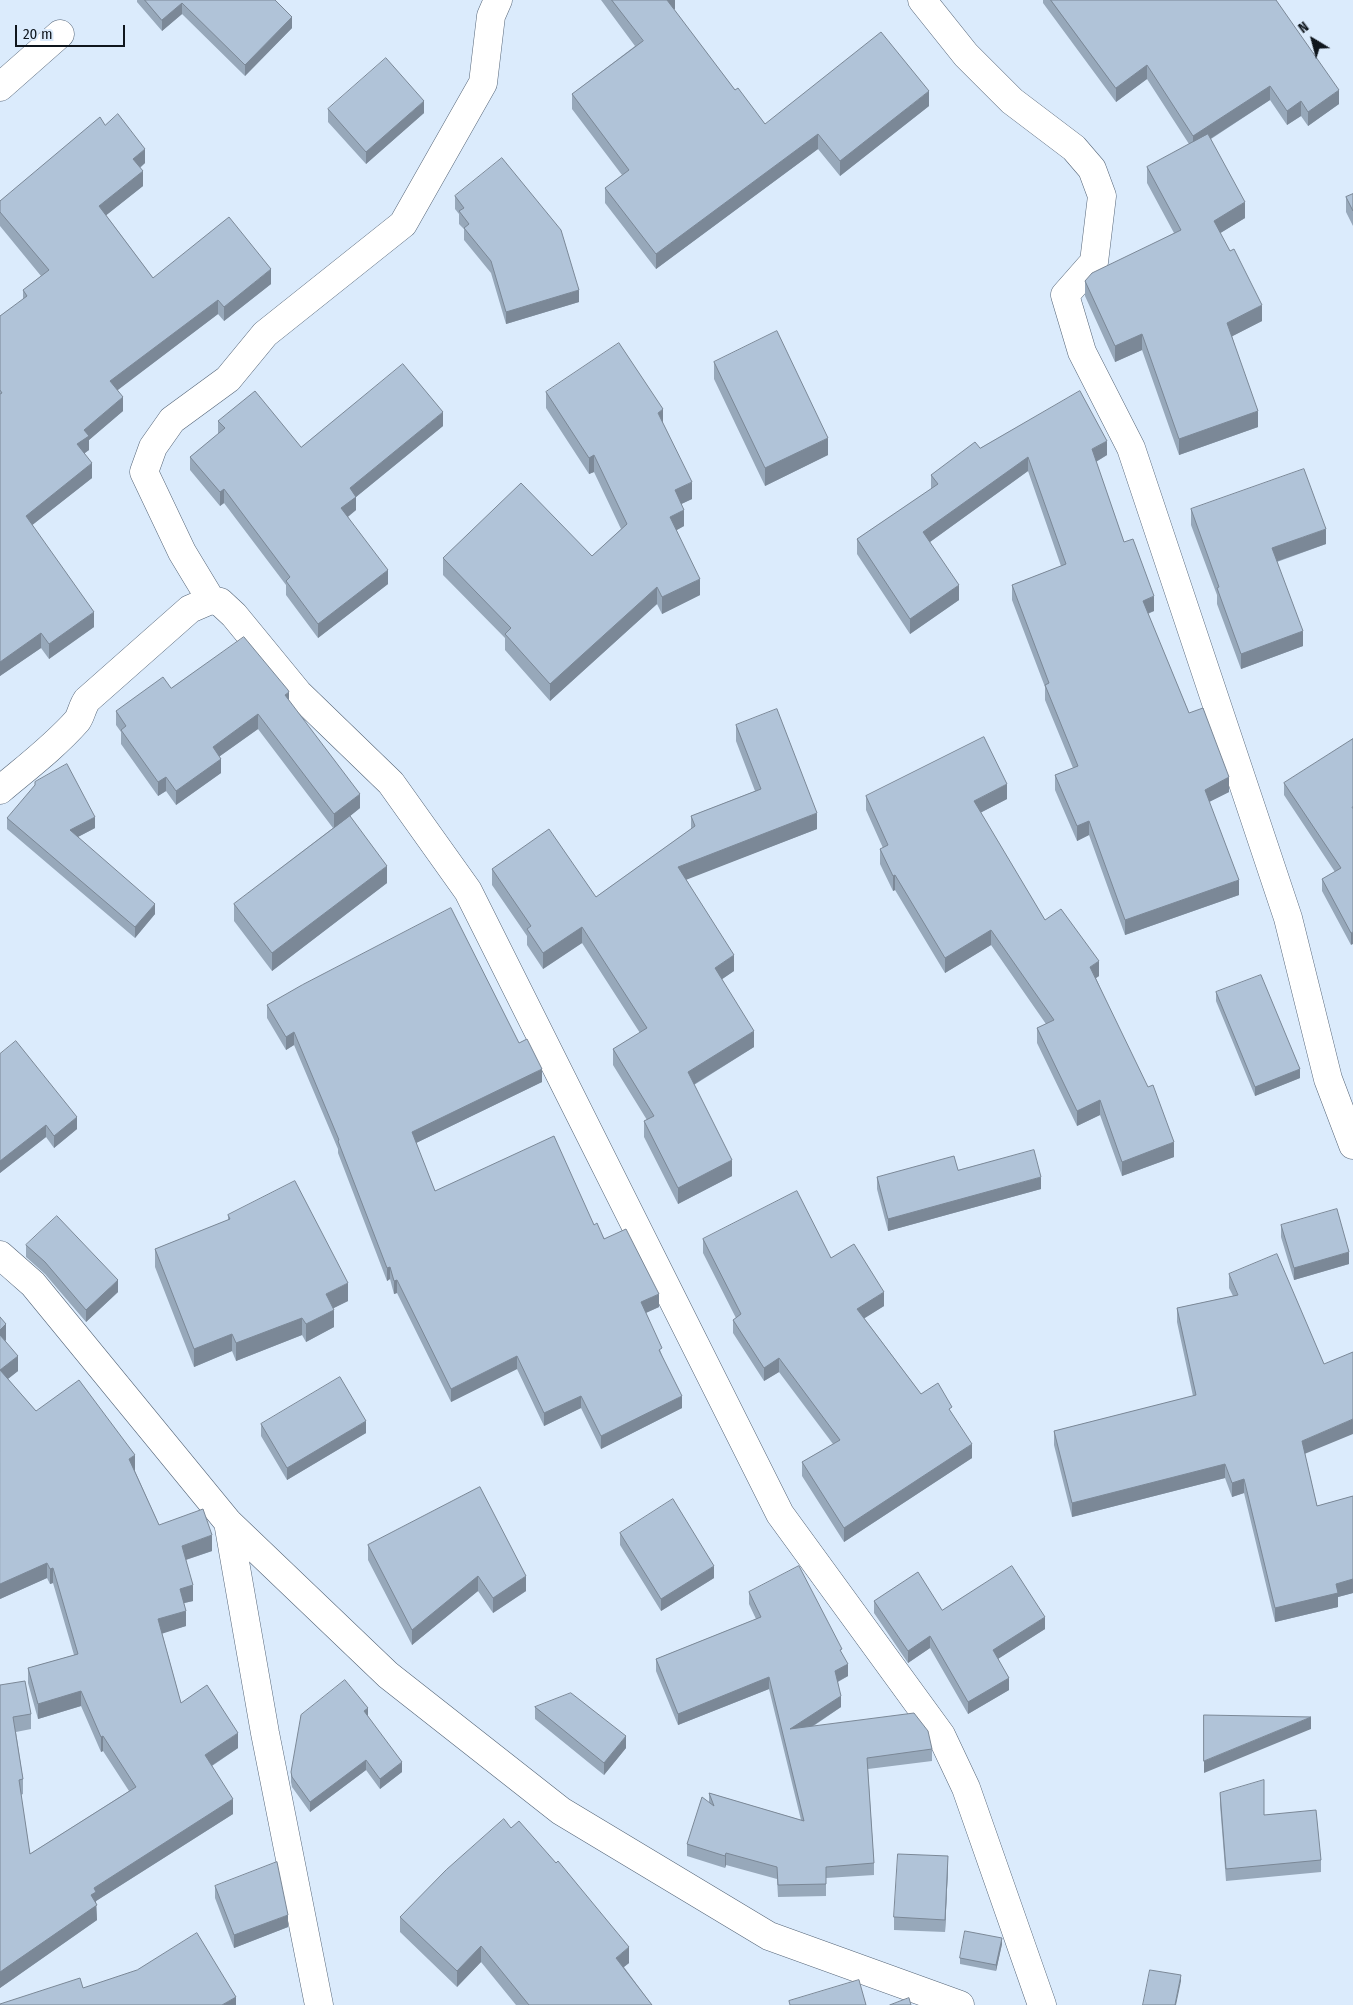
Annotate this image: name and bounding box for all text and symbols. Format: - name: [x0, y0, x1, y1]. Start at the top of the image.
- scale bar: [18, 15, 128, 47]
- north arrow: [1288, 15, 1338, 65]
- text: N: [1295, 18, 1312, 37]
- text: 20 m: [23, 25, 53, 43]

